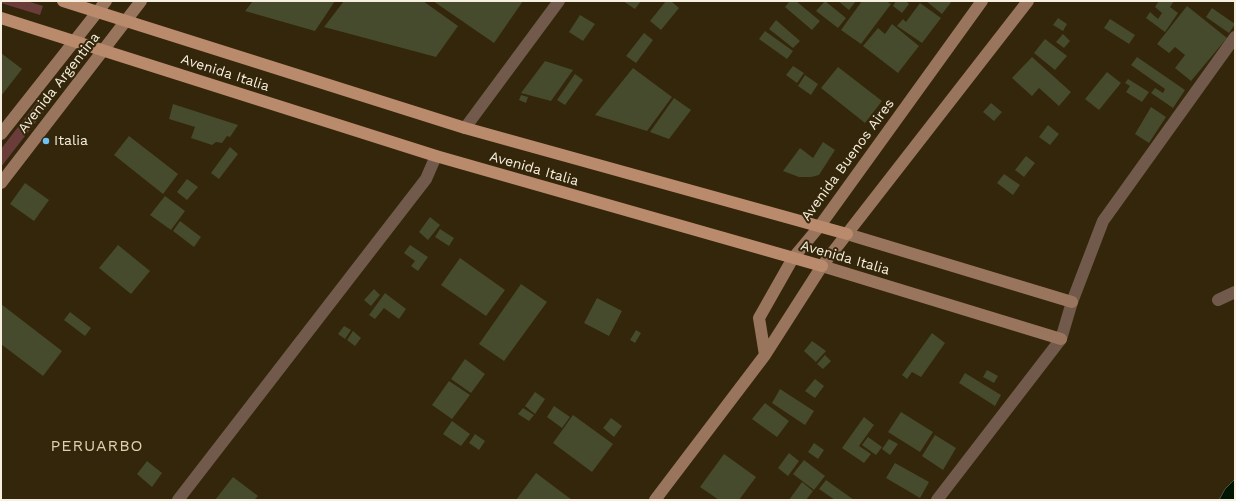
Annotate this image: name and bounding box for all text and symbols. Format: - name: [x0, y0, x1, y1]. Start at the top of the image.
- street label: Avenida Argentina: [15, 29, 103, 137]
- street label: Avenida Italia: [179, 51, 271, 95]
- street label: Avenida Buenos Aires: [798, 96, 898, 224]
- place label: Italia: [54, 133, 88, 149]
- marker: Italia: [41, 136, 51, 146]
- street label: Avenida Italia: [488, 148, 580, 190]
- street label: Avenida Italia: [799, 237, 891, 279]
- district label: PERUARBO: [50, 436, 144, 456]

